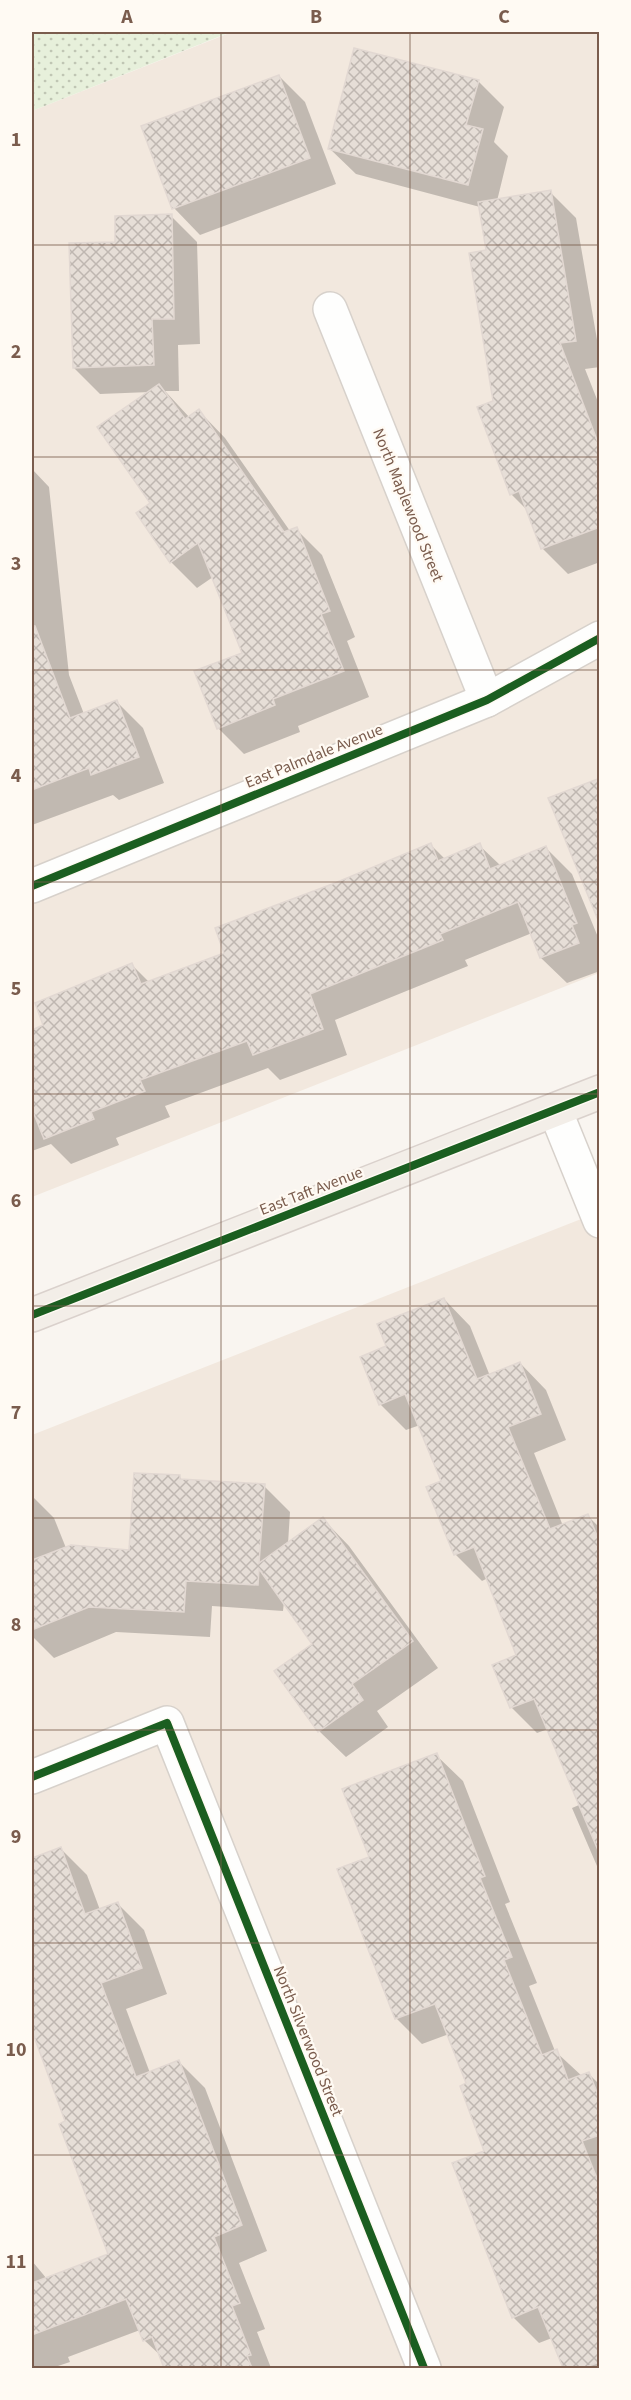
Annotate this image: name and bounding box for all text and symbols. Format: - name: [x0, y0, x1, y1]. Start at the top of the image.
- text: A: [120, 3, 133, 31]
- text: B: [310, 3, 322, 31]
- text: C: [498, 3, 510, 31]
- text: 1: [11, 126, 21, 154]
- text: 2: [11, 338, 21, 366]
- street label: North Maplewood Street: [367, 425, 449, 585]
- text: 3: [11, 550, 21, 578]
- street label: East Palmdale Avenue: [242, 718, 386, 794]
- text: 4: [11, 762, 22, 790]
- text: 5: [11, 975, 21, 1003]
- street label: East Taft Avenue: [256, 1161, 366, 1221]
- text: 6: [11, 1187, 21, 1215]
- text: 7: [11, 1399, 21, 1427]
- text: 8: [11, 1611, 21, 1639]
- text: 9: [11, 1823, 21, 1851]
- street label: North Silverwood Street: [268, 1962, 349, 2120]
- text: 10: [5, 2036, 27, 2064]
- text: 11: [5, 2248, 27, 2276]

